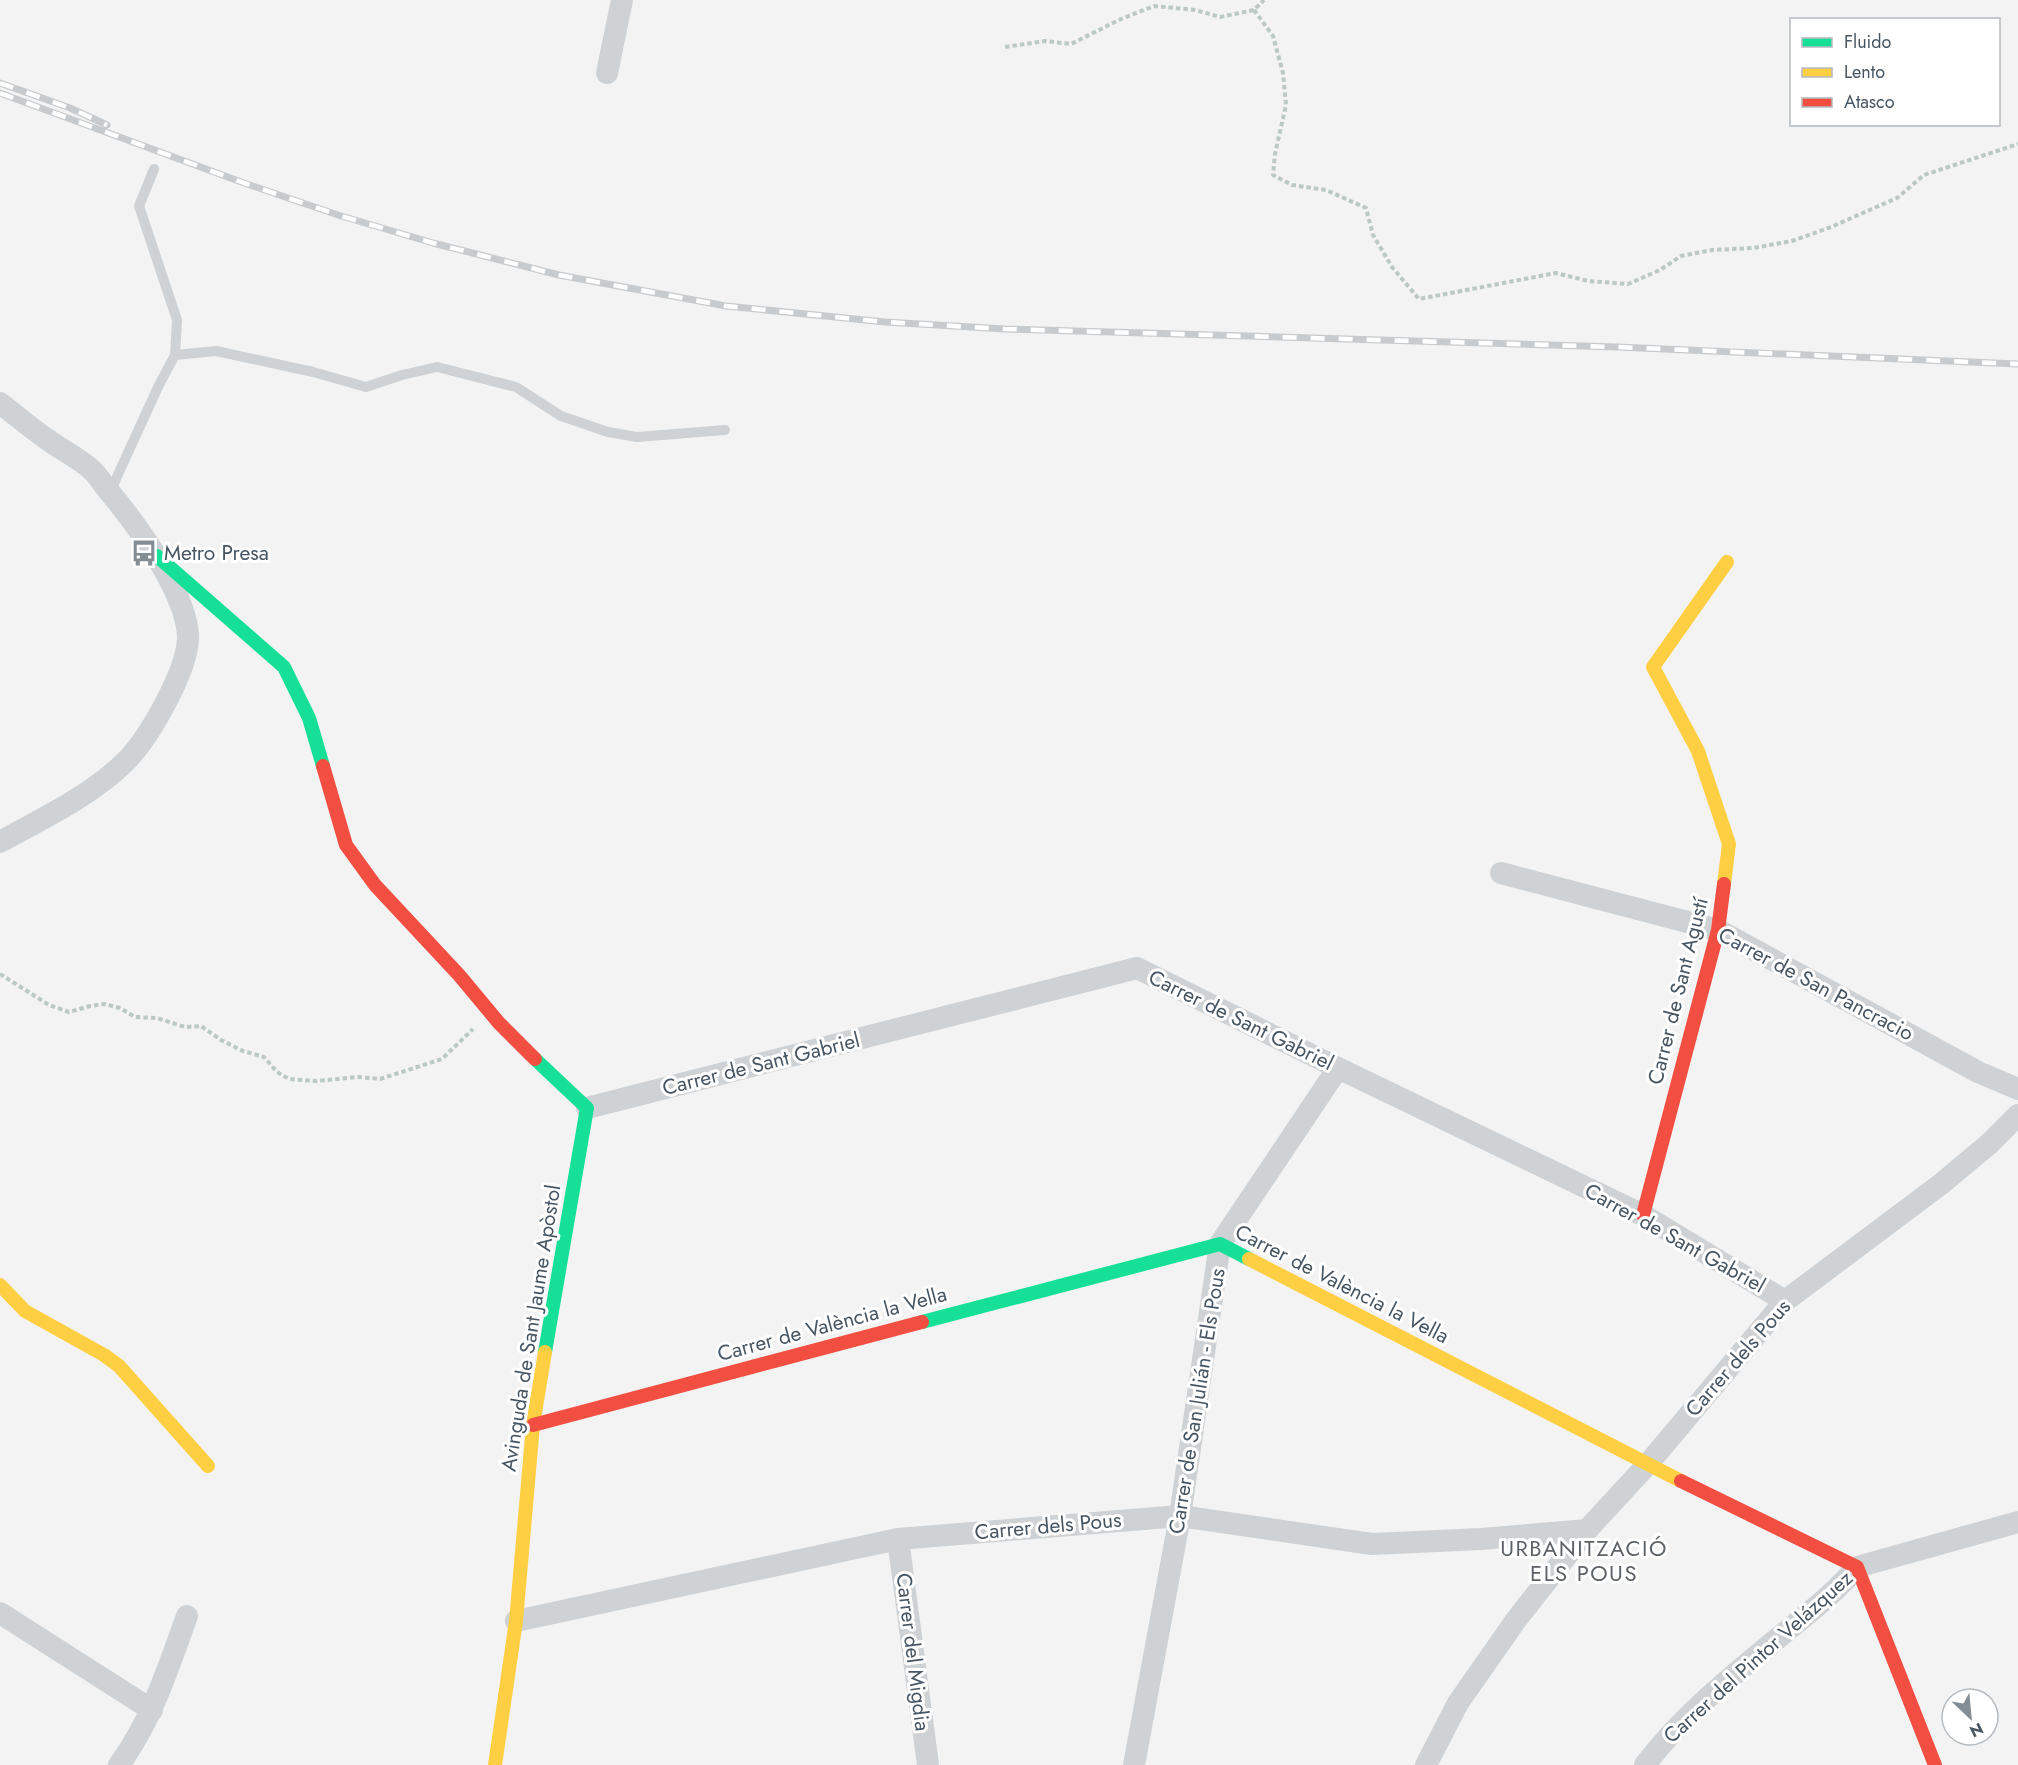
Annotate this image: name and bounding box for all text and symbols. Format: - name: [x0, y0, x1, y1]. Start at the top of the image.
- legend: [1790, 18, 2000, 126]
- text: Fluido: [1844, 29, 1892, 55]
- text: Lento: [1844, 59, 1885, 85]
- text: Atasco: [1844, 89, 1895, 115]
- bus stop icon: Metro Presa: [129, 538, 159, 568]
- place label: Metro Presa: [164, 538, 269, 568]
- street label: Carrer de Sant Agustí: [1640, 893, 1716, 1088]
- street label: Carrer de San Pancracio: [1713, 920, 1919, 1048]
- street label: Carrer de Sant Gabriel: [1143, 962, 1339, 1078]
- street label: Carrer de Sant Gabriel: [659, 1025, 863, 1103]
- street label: Carrer de Sant Gabriel: [1579, 1176, 1771, 1300]
- street label: Avinguda de Sant Jaume Apòstol: [494, 1183, 568, 1473]
- street label: Carrer de València la Vella: [1230, 1217, 1454, 1351]
- street label: Carrer de San Julián - Els Pous: [1161, 1266, 1233, 1536]
- street label: Carrer de València la Vella: [714, 1279, 950, 1369]
- street label: Carrer dels Pous: [1678, 1293, 1798, 1423]
- street label: Carrer dels Pous: [973, 1505, 1123, 1547]
- district label: URBANITZACIÓ ELS POUS: [1500, 1532, 1668, 1589]
- street label: Carrer del Pintor Velázquez: [1657, 1564, 1859, 1750]
- street label: Carrer del Migdia: [888, 1571, 938, 1733]
- north arrow: [1940, 1687, 2000, 1747]
- text: N: [1966, 1717, 1987, 1743]

